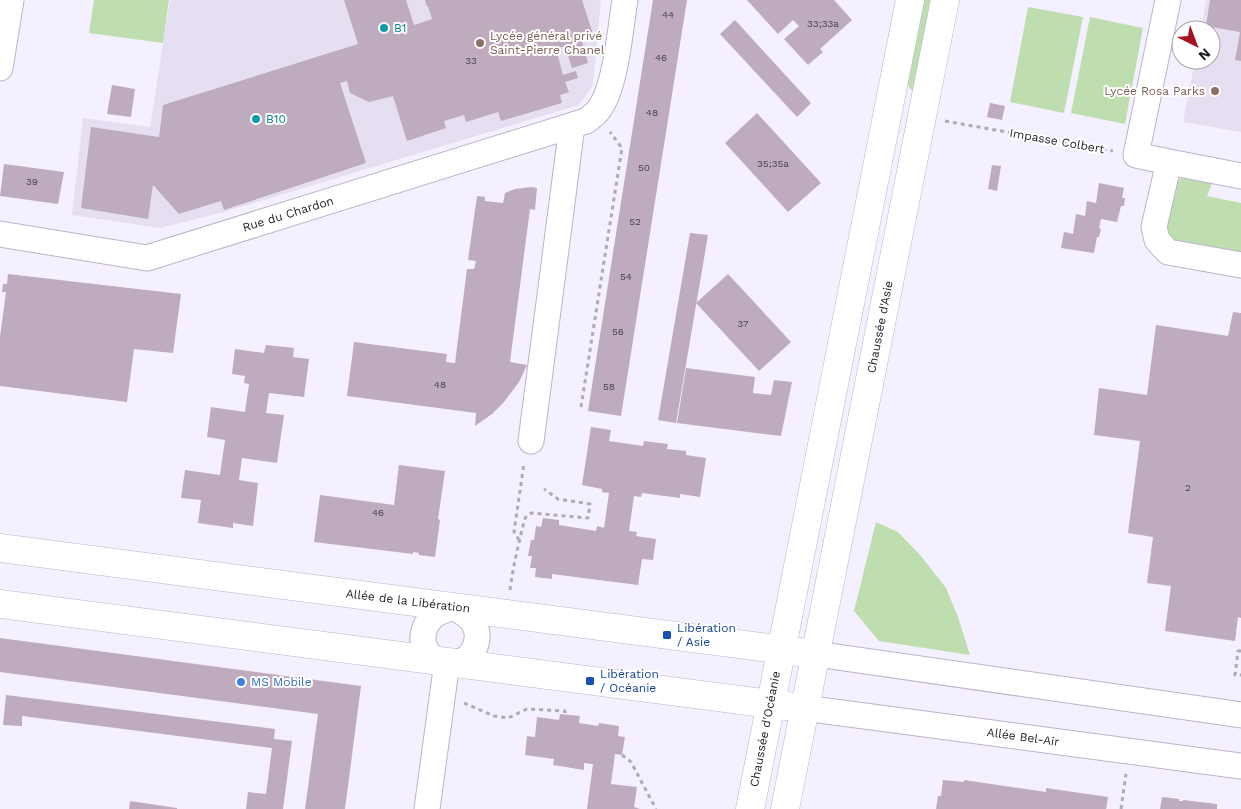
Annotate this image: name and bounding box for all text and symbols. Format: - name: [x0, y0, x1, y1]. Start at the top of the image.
- house number: 44: [662, 9, 674, 20]
- house number: 33;33a: [807, 18, 839, 29]
- north arrow: [1171, 20, 1221, 70]
- place label: B1: [394, 21, 407, 35]
- marker: B1: [378, 22, 390, 34]
- place label: Lycée général privé Saint-Pierre Chanel: [490, 29, 605, 57]
- marker: Lycée général privé Saint-Pierre Chanel: [474, 37, 486, 49]
- text: N: [1195, 45, 1214, 64]
- house number: 46: [655, 52, 667, 63]
- house number: 33: [465, 55, 477, 66]
- place label: Lycée Rosa Parks: [1104, 84, 1205, 98]
- marker: Lycée Rosa Parks: [1209, 85, 1221, 97]
- house number: 48: [646, 107, 658, 118]
- place label: B10: [266, 112, 286, 126]
- marker: B10: [250, 113, 262, 125]
- street label: Impasse Colbert: [1008, 126, 1106, 156]
- house number: 35;35a: [757, 158, 789, 169]
- house number: 50: [638, 162, 650, 173]
- house number: 39: [26, 176, 38, 187]
- street label: Rue du Chardon: [241, 193, 335, 235]
- house number: 52: [629, 216, 641, 227]
- house number: 54: [620, 271, 632, 282]
- street label: Chaussée d'Asie: [864, 280, 896, 374]
- house number: 37: [737, 318, 749, 329]
- house number: 56: [612, 326, 624, 337]
- house number: 48: [434, 379, 446, 390]
- house number: 58: [603, 381, 615, 392]
- house number: 2: [1185, 482, 1191, 493]
- house number: 46: [372, 507, 384, 518]
- street label: Allée de la Libération: [345, 586, 471, 616]
- place label: Libération / Asie: [677, 621, 736, 649]
- marker: Libération / Asie: [661, 629, 673, 641]
- place label: Libération / Océanie: [600, 667, 659, 695]
- street label: Chaussée d'Océanie: [747, 670, 783, 788]
- place label: MS Mobile: [251, 675, 312, 689]
- marker: Libération / Océanie: [584, 675, 596, 687]
- marker: MS Mobile: [235, 676, 247, 688]
- street label: Allée Bel-Air: [986, 725, 1060, 749]

